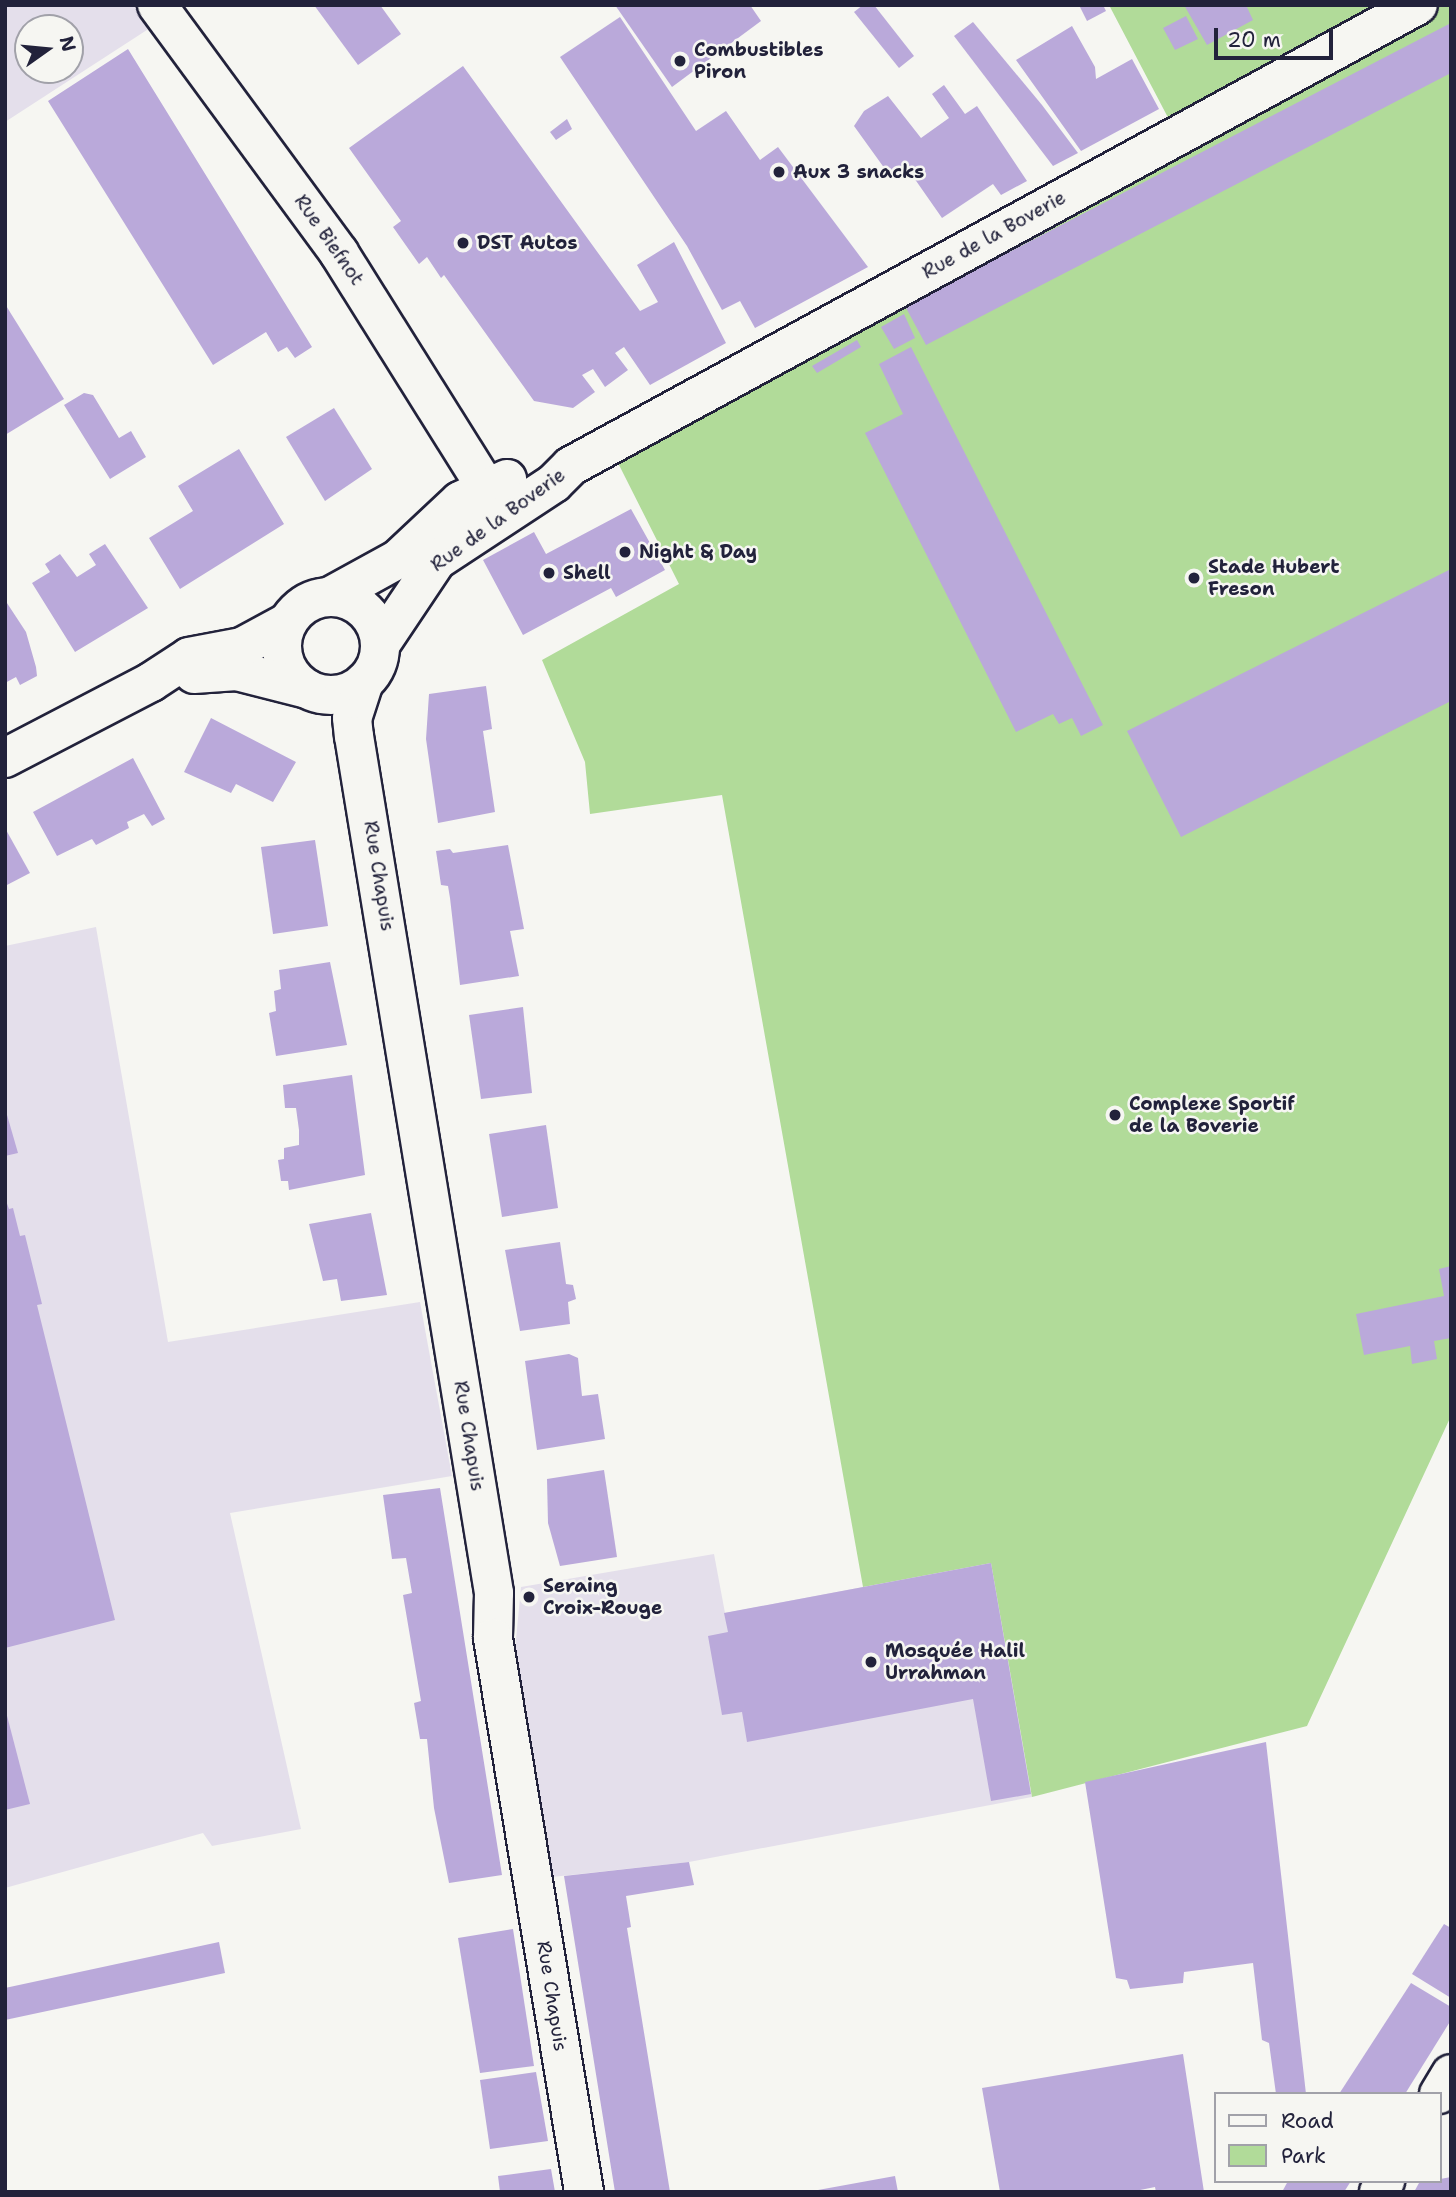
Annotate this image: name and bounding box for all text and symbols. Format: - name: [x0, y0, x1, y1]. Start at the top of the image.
- north arrow: [14, 14, 84, 84]
- scale bar: [1218, 14, 1337, 58]
- text: 20 m: [1227, 26, 1281, 54]
- text: N: [54, 33, 82, 54]
- place label: Combustibles Piron: [694, 39, 824, 83]
- marker: Combustibles Piron: [672, 53, 688, 69]
- place label: Aux 3 snacks: [793, 161, 924, 183]
- marker: Aux 3 snacks: [771, 164, 787, 180]
- street label: Rue de la Boverie: [918, 186, 1070, 284]
- street label: Rue Biefnot: [289, 190, 369, 290]
- place label: DST Autos: [477, 232, 577, 254]
- marker: DST Autos: [455, 235, 471, 251]
- street label: Rue de la Boverie: [426, 464, 570, 576]
- place label: Night & Day: [639, 541, 757, 563]
- marker: Night & Day: [617, 544, 633, 560]
- place label: Stade Hubert Freson: [1208, 556, 1340, 600]
- place label: Shell: [563, 562, 611, 584]
- marker: Shell: [541, 565, 557, 581]
- marker: Stade Hubert Freson: [1186, 570, 1202, 586]
- street label: Rue Chapuis: [359, 819, 399, 933]
- place label: Complexe Sportif de la Boverie: [1129, 1093, 1295, 1137]
- marker: Complexe Sportif de la Boverie: [1107, 1107, 1123, 1123]
- street label: Rue Chapuis: [449, 1379, 489, 1493]
- place label: Seraing Croix-Rouge: [543, 1575, 662, 1619]
- marker: Seraing Croix-Rouge: [521, 1589, 537, 1605]
- place label: Mosquée Halil Urrahman: [885, 1640, 1025, 1684]
- marker: Mosquée Halil Urrahman: [863, 1654, 879, 1670]
- street label: Rue Chapuis: [532, 1939, 572, 2053]
- legend: [1214, 2092, 1442, 2183]
- text: Road: [1281, 2107, 1334, 2135]
- text: Park: [1281, 2142, 1326, 2170]

